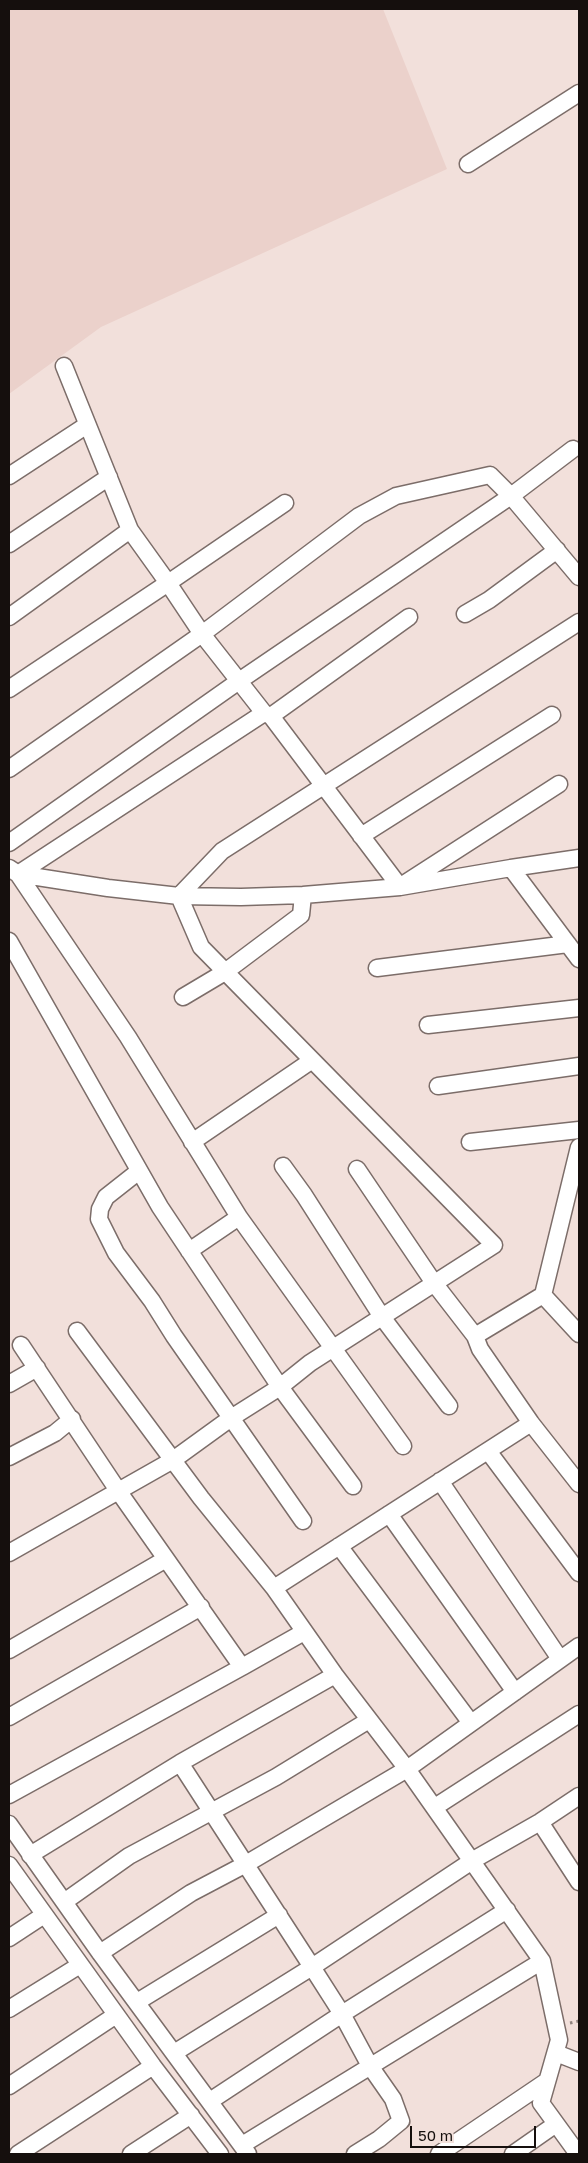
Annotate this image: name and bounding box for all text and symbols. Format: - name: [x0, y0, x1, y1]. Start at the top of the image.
- scale bar: [413, 2116, 539, 2148]
- text: 50 m: [418, 2126, 453, 2144]

